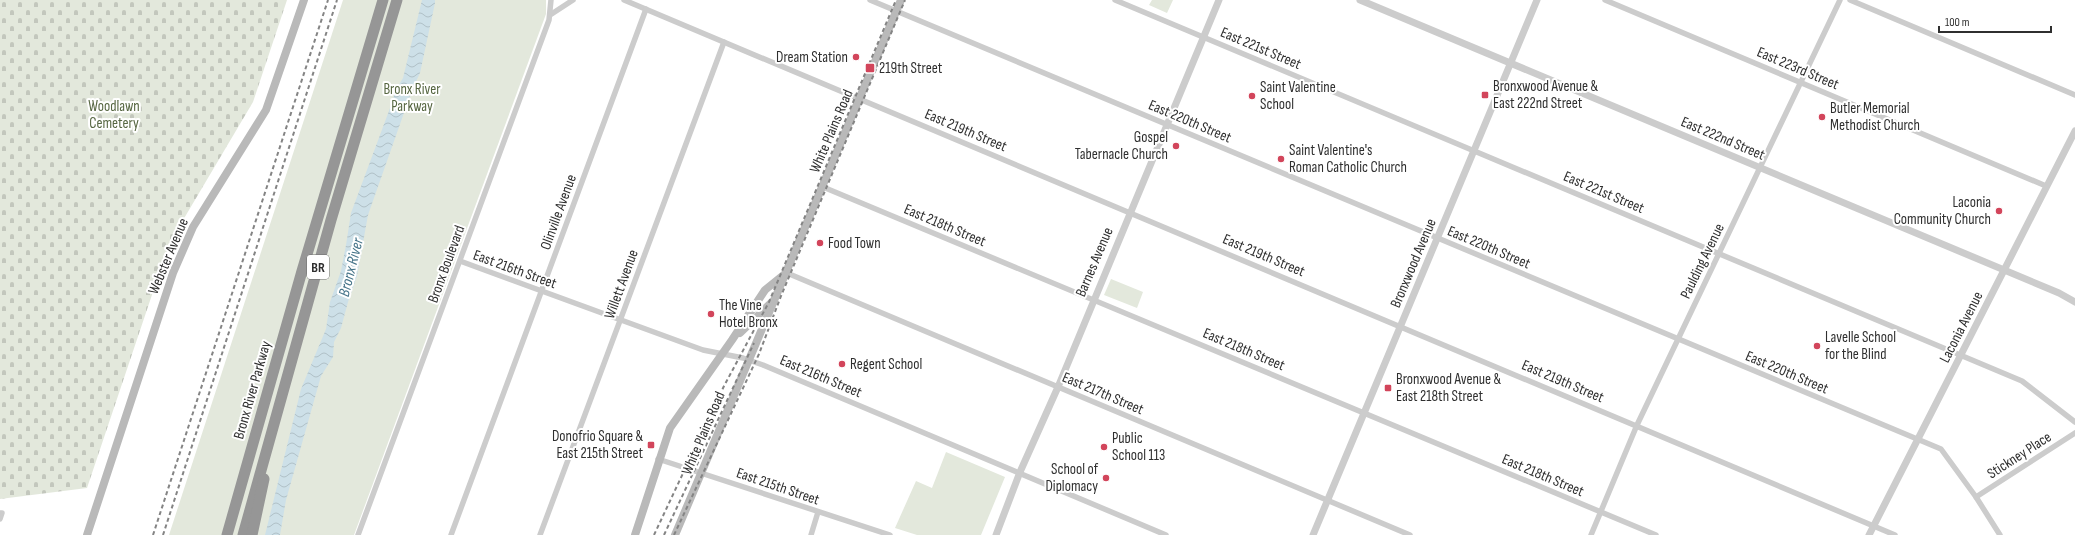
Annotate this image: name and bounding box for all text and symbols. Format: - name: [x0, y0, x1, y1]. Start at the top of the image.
- scale bar: [1939, 8, 2051, 34]
- text: 100 m: [1945, 15, 1970, 30]
- street label: East 221st Street: [1218, 23, 1304, 74]
- street label: East 223rd Street: [1754, 43, 1842, 94]
- place label: Dream Station: [776, 48, 848, 67]
- marker: Dream Station: [851, 52, 861, 62]
- place label: 219th Street: [879, 59, 943, 78]
- marker: 219th Street: [864, 62, 876, 74]
- place label: Bronxwood Avenue & East 222nd Street: [1493, 77, 1599, 113]
- place label: Saint Valentine School: [1260, 78, 1336, 114]
- park label: Bronx River Parkway: [383, 80, 441, 116]
- street label: White Plains Road: [805, 87, 858, 176]
- marker: Bronxwood Avenue & East 222nd Street: [1480, 90, 1490, 100]
- marker: Saint Valentine School: [1247, 91, 1257, 101]
- street label: East 220th Street: [1146, 95, 1234, 148]
- park label: Woodlawn Cemetery: [88, 97, 140, 133]
- place label: Butler Memorial Methodist Church: [1830, 99, 1920, 135]
- street label: East 219th Street: [922, 105, 1010, 156]
- street label: East 222nd Street: [1678, 112, 1768, 165]
- marker: Butler Memorial Methodist Church: [1817, 112, 1827, 122]
- place label: Gospel Tabernacle Church: [1075, 128, 1168, 164]
- marker: Gospel Tabernacle Church: [1171, 141, 1181, 151]
- place label: Saint Valentine's Roman Catholic Church: [1289, 141, 1407, 177]
- marker: Saint Valentine's Roman Catholic Church: [1276, 154, 1286, 164]
- street label: East 221st Street: [1561, 167, 1647, 218]
- street label: Olinville Avenue: [536, 172, 581, 253]
- place label: Laconia Community Church: [1894, 193, 1991, 229]
- street label: East 218th Street: [901, 200, 989, 251]
- marker: Laconia Community Church: [1994, 206, 2004, 216]
- street label: Webster Avenue: [144, 215, 193, 297]
- street label: Bronxwood Avenue: [1386, 216, 1441, 311]
- street label: Paulding Avenue: [1676, 220, 1729, 302]
- street label: East 220th Street: [1445, 221, 1533, 274]
- street label: Bronx Boulevard: [424, 223, 469, 305]
- street label: Barnes Avenue: [1071, 225, 1118, 300]
- street label: East 219th Street: [1220, 230, 1308, 281]
- place label: Food Town: [828, 234, 881, 253]
- water label: Bronx River: [335, 236, 368, 299]
- marker: Food Town: [815, 238, 825, 248]
- street label: East 216th Street: [471, 246, 559, 293]
- street label: Willett Avenue: [600, 247, 643, 321]
- road number: BR: [307, 255, 329, 279]
- street label: Laconia Avenue: [1935, 288, 1988, 366]
- place label: The Vine Hotel Bronx: [719, 296, 778, 332]
- marker: The Vine Hotel Bronx: [706, 309, 716, 319]
- street label: East 218th Street: [1200, 324, 1288, 375]
- place label: Lavelle School for the Blind: [1825, 328, 1896, 364]
- street label: Bronx River Parkway: [229, 339, 276, 441]
- marker: Lavelle School for the Blind: [1812, 341, 1822, 351]
- street label: East 220th Street: [1743, 346, 1831, 399]
- street label: East 216th Street: [777, 351, 865, 402]
- place label: Regent School: [850, 355, 922, 374]
- street label: East 219th Street: [1519, 356, 1607, 407]
- marker: Regent School: [837, 359, 847, 369]
- street label: East 217th Street: [1059, 368, 1147, 419]
- place label: Bronxwood Avenue & East 218th Street: [1396, 370, 1502, 406]
- marker: Bronxwood Avenue & East 218th Street: [1383, 383, 1393, 393]
- street label: White Plains Road: [677, 389, 730, 478]
- place label: Donofrio Square & East 215th Street: [552, 427, 643, 463]
- street label: Stickney Place: [1984, 428, 2055, 483]
- place label: Public School 113: [1112, 429, 1165, 465]
- marker: Donofrio Square & East 215th Street: [646, 440, 656, 450]
- marker: Public School 113: [1099, 442, 1109, 452]
- street label: East 218th Street: [1499, 450, 1587, 501]
- place label: School of Diplomacy: [1045, 460, 1099, 496]
- street label: East 215th Street: [734, 463, 822, 510]
- marker: School of Diplomacy: [1101, 473, 1111, 483]

